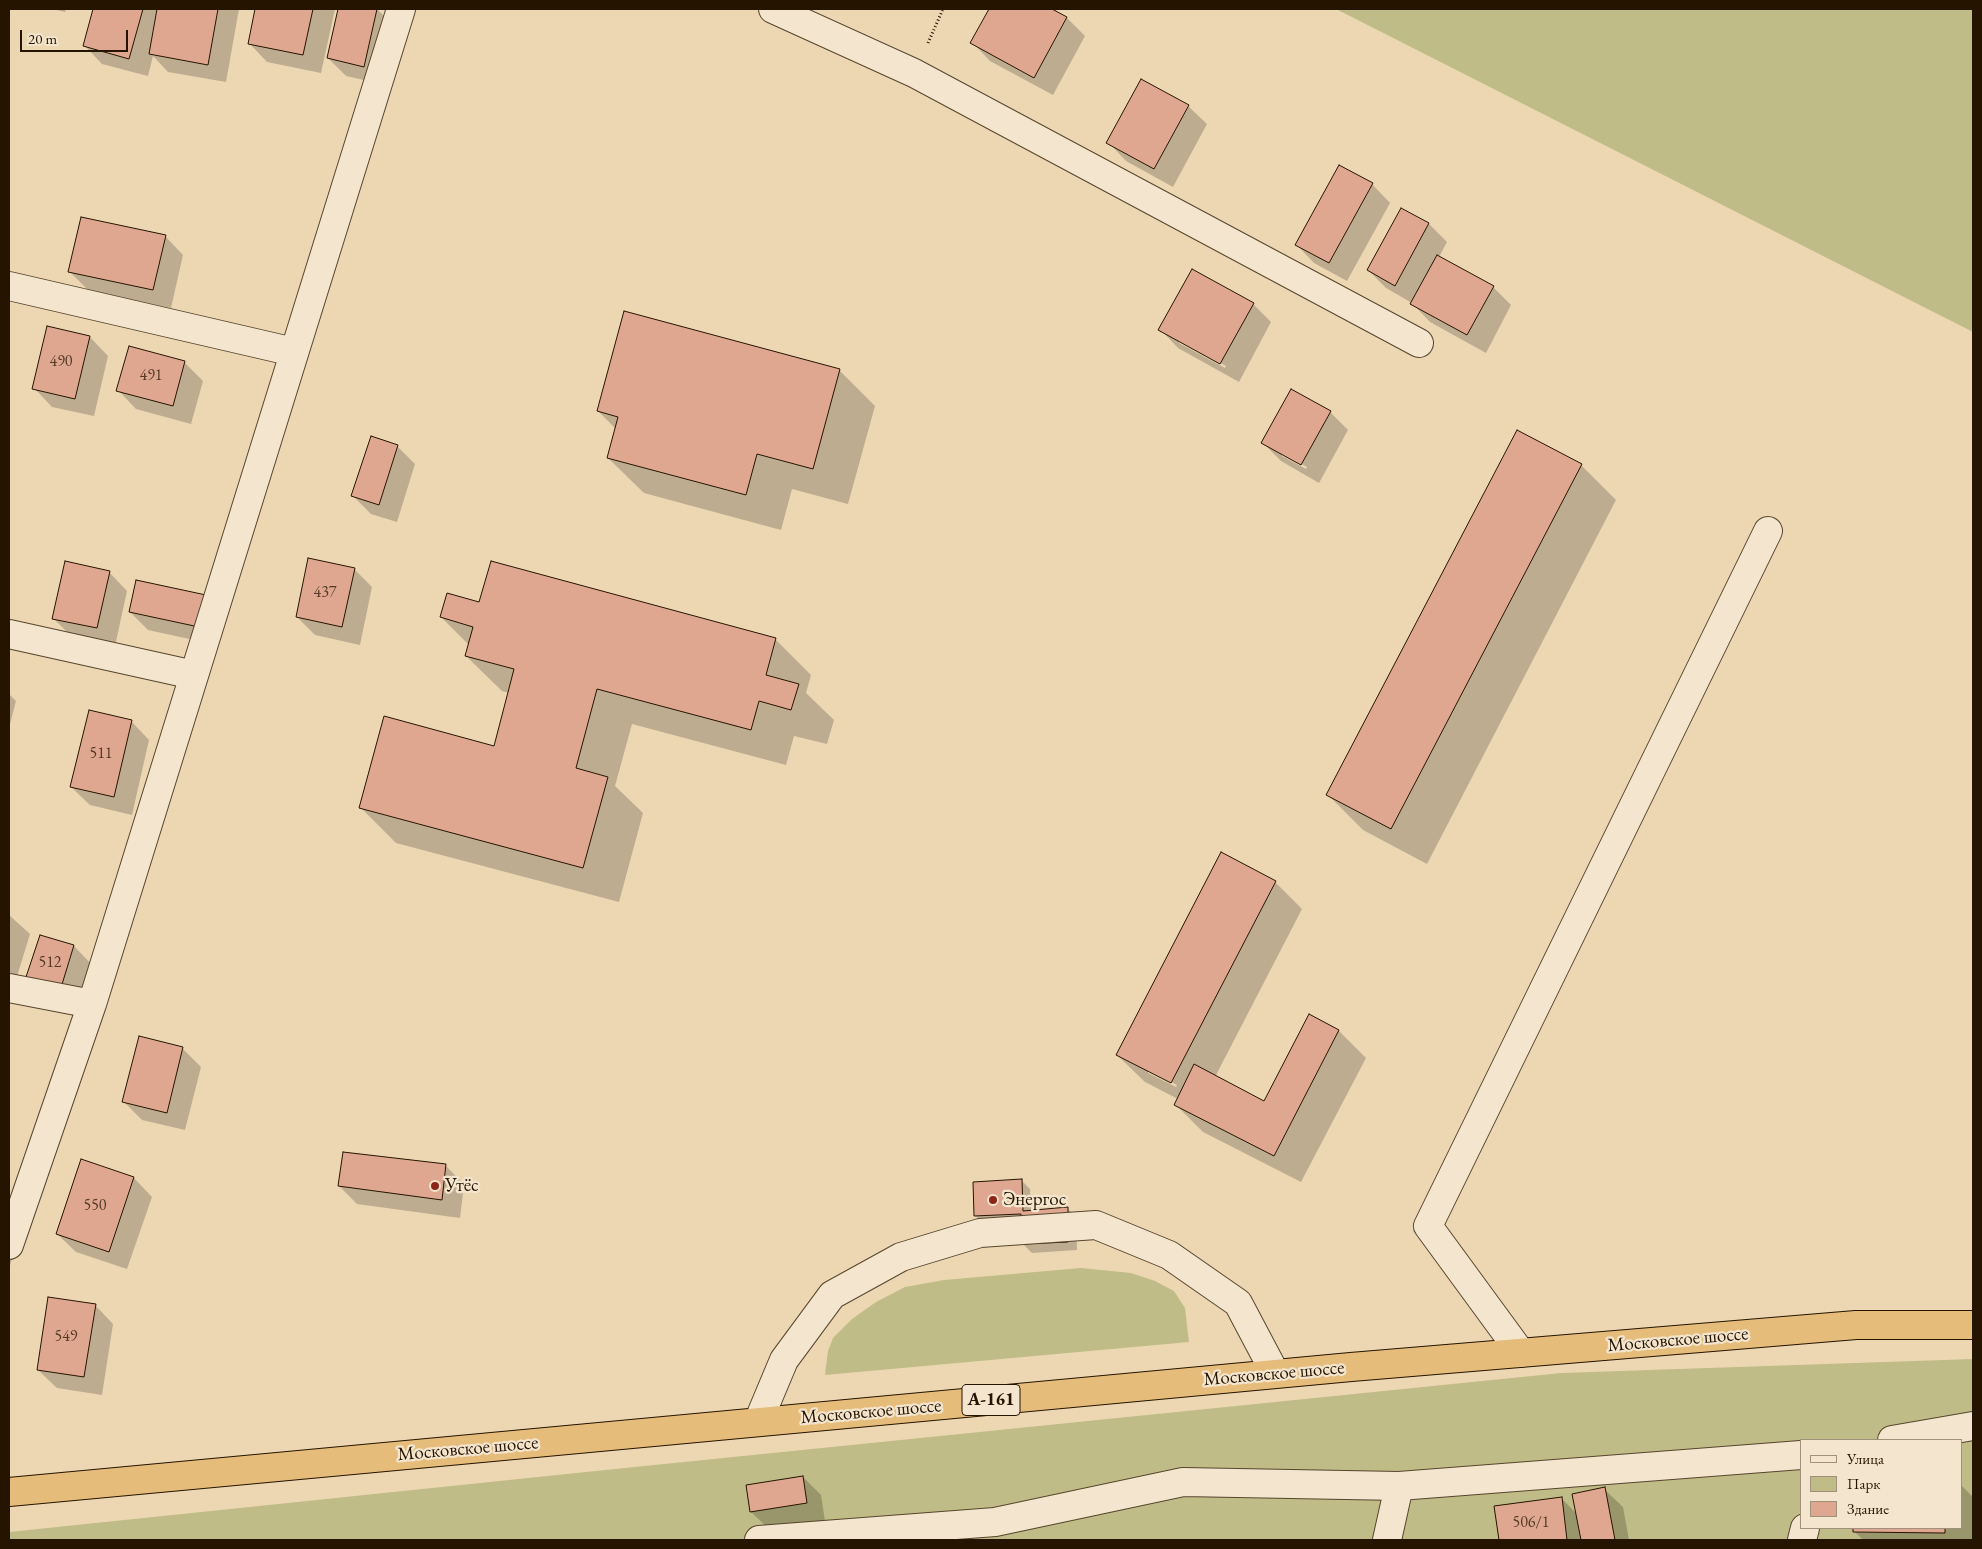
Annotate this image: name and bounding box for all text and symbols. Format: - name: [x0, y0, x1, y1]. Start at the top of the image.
- scale bar: [22, 20, 130, 52]
- text: 20 m: [28, 29, 57, 48]
- house number: 490: [49, 352, 73, 372]
- house number: 491: [139, 366, 163, 386]
- house number: 437: [313, 583, 337, 603]
- house number: 511: [89, 744, 113, 764]
- house number: 512: [38, 953, 62, 973]
- place label: Утёс: [445, 1175, 479, 1197]
- marker: Утёс: [429, 1180, 441, 1192]
- place label: Энергос: [1003, 1189, 1066, 1211]
- marker: Энергос: [987, 1194, 999, 1206]
- house number: 550: [83, 1196, 107, 1216]
- street label: Московское шоссе: [1607, 1322, 1749, 1358]
- house number: 549: [54, 1327, 78, 1347]
- street label: Московское шоссе: [1203, 1356, 1345, 1392]
- road number: А-161: [962, 1384, 1020, 1416]
- street label: Московское шоссе: [800, 1394, 942, 1430]
- street label: Московское шоссе: [397, 1431, 539, 1467]
- legend: [1800, 1439, 1962, 1529]
- text: Улица: [1847, 1449, 1884, 1468]
- text: Парк: [1847, 1474, 1880, 1493]
- text: Здание: [1847, 1499, 1889, 1518]
- house number: 506/1: [1512, 1513, 1550, 1533]

